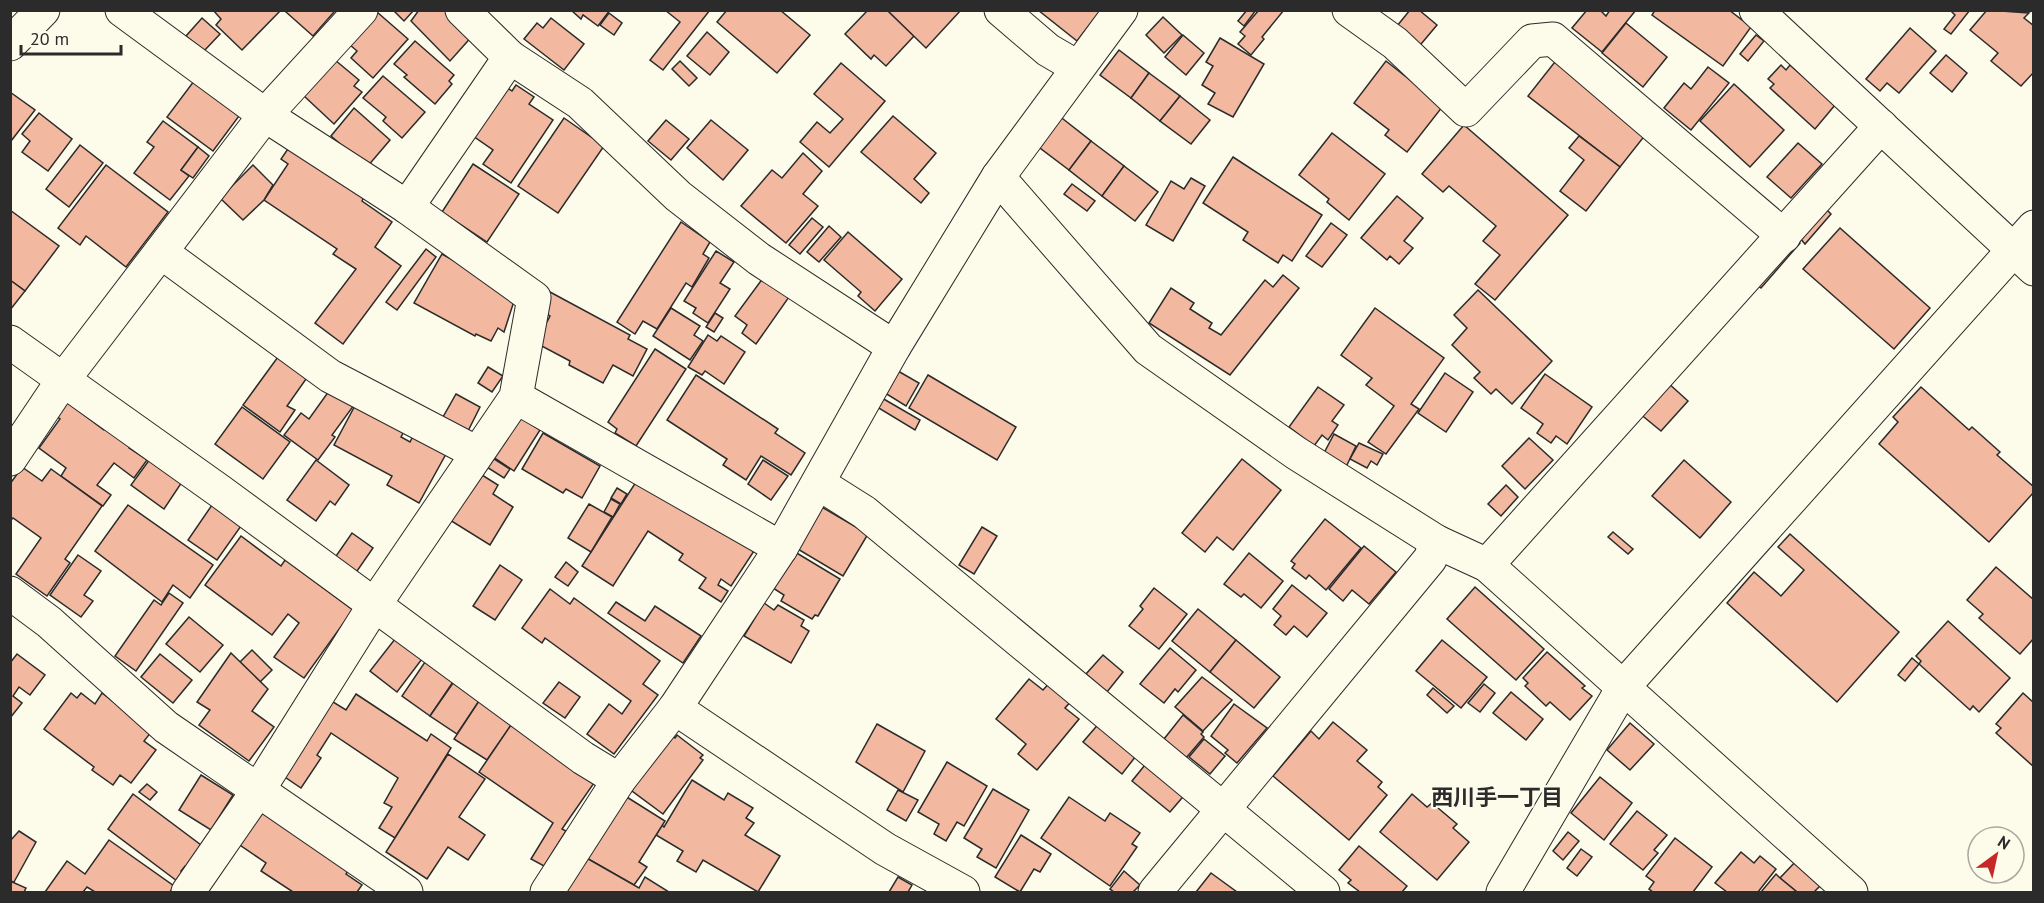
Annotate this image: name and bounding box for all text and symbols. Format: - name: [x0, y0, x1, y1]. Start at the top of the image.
- scale bar: [21, 18, 122, 56]
- text: 20 m: [30, 27, 69, 50]
- district label: 西川手一丁目: [1431, 783, 1563, 811]
- north arrow: [1966, 825, 2026, 885]
- text: N: [1994, 831, 2014, 854]

